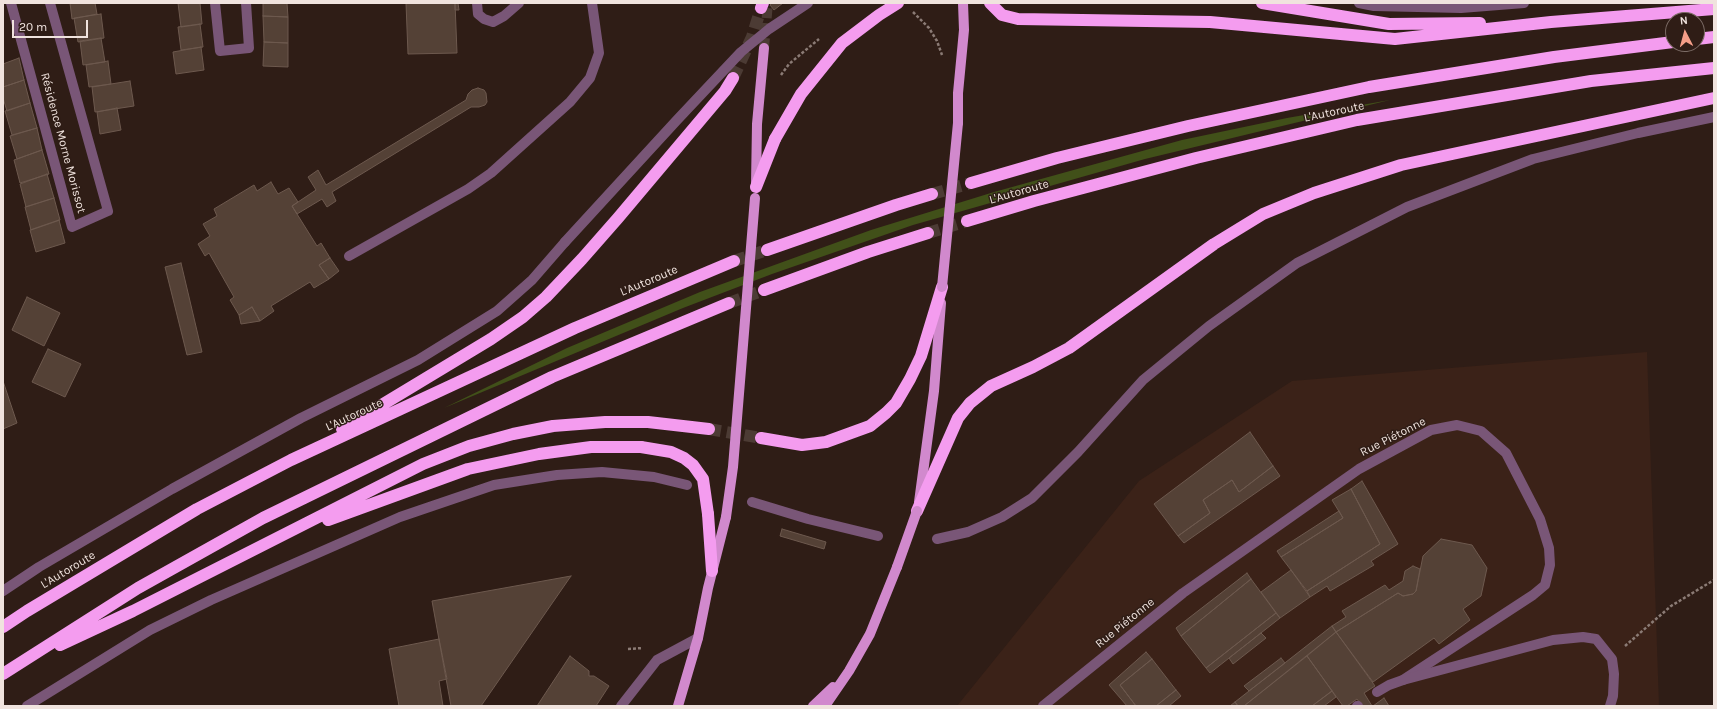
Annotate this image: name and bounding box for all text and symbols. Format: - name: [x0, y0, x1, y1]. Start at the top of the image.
- scale bar: [14, 12, 90, 38]
- north arrow: [1665, 12, 1705, 52]
- text: N: [1679, 14, 1688, 27]
- text: 20 m: [19, 20, 47, 34]
- street label: Résidence Morne Morissot: [37, 71, 89, 215]
- street label: L'Autoroute: [1303, 99, 1365, 125]
- street label: L'Autoroute: [988, 177, 1050, 207]
- street label: L'Autoroute: [618, 262, 680, 300]
- street label: L'Autoroute: [323, 396, 385, 434]
- street label: Rue Piétonne: [1358, 414, 1428, 460]
- street label: L'Autoroute: [38, 548, 98, 592]
- street label: Rue Piétonne: [1093, 595, 1157, 651]

